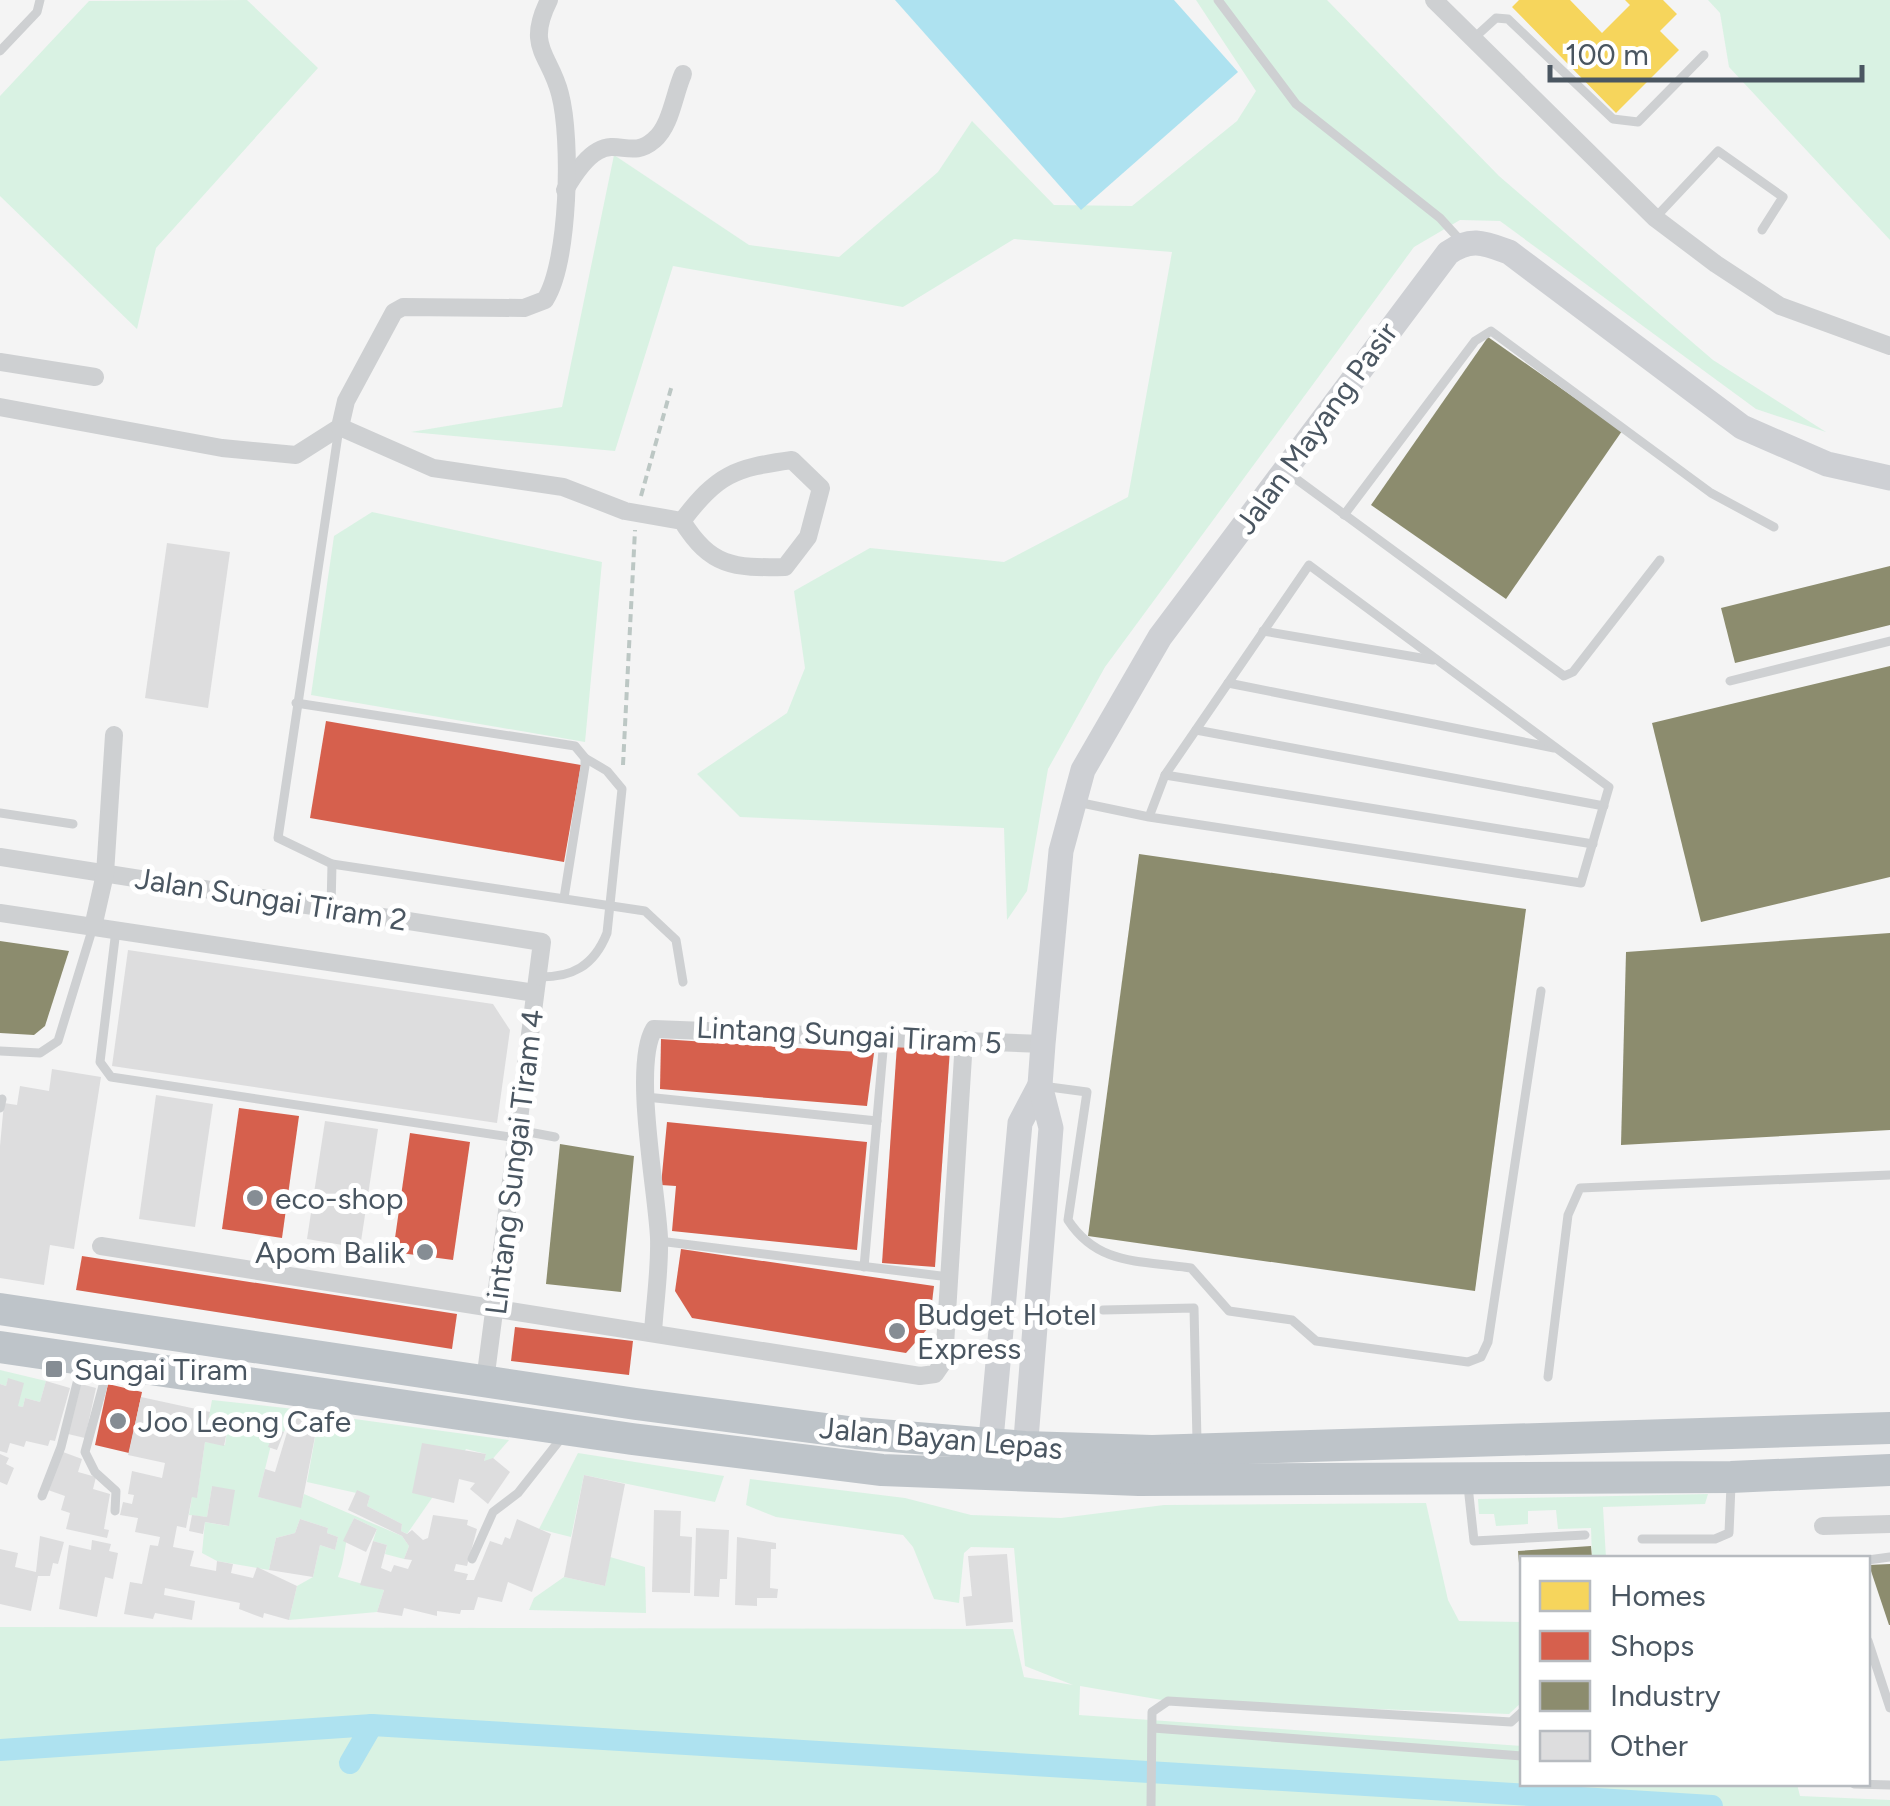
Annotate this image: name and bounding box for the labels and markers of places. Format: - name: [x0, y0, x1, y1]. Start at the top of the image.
- place label: eco-shop: [275, 1180, 403, 1217]
- marker: eco-shop: [244, 1187, 266, 1209]
- place label: Apom Balik: [255, 1234, 405, 1271]
- marker: Apom Balik: [414, 1241, 436, 1263]
- place label: Budget Hotel Express: [917, 1296, 1097, 1367]
- marker: Budget Hotel Express: [886, 1320, 908, 1342]
- place label: Sungai Tiram: [74, 1351, 248, 1388]
- marker: Sungai Tiram: [43, 1358, 65, 1380]
- place label: Joo Leong Cafe: [138, 1403, 351, 1440]
- marker: Joo Leong Cafe: [107, 1410, 129, 1432]

